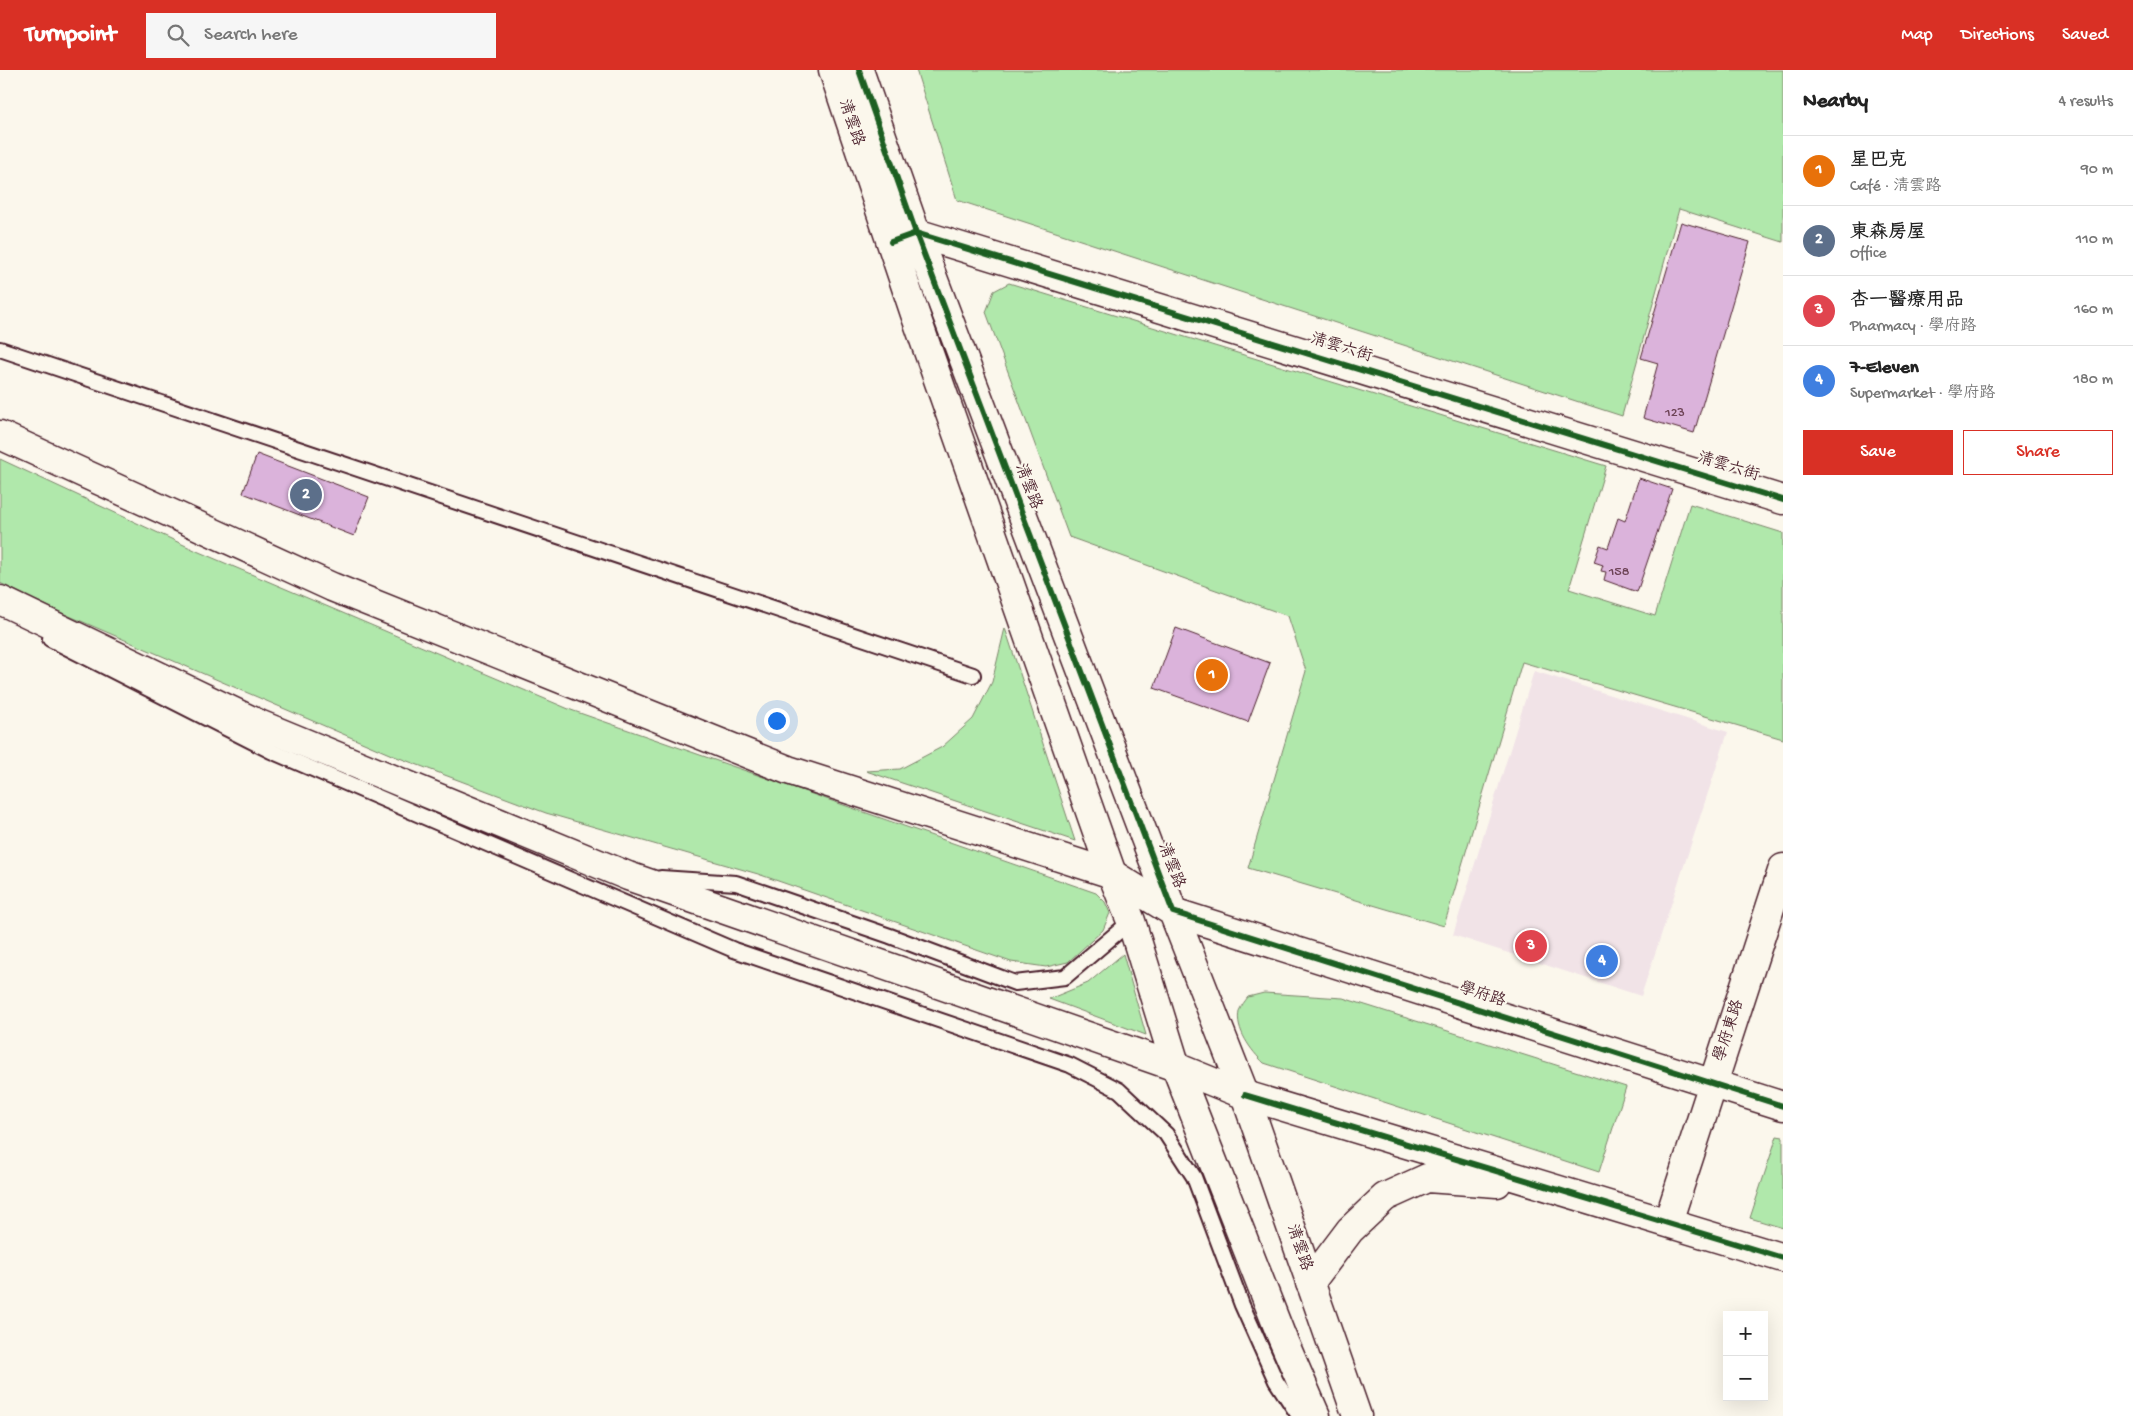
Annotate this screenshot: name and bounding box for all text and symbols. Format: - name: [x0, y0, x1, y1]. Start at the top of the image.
- search box: [146, 13, 496, 58]
- text: Turnpoint: [25, 21, 116, 50]
- icon: search: [164, 21, 192, 49]
- text: Search here: [204, 24, 298, 47]
- text: Map: [1901, 25, 1933, 46]
- text: Directions: [1961, 25, 2034, 46]
- text: Saved: [2062, 25, 2108, 46]
- text: Nearby: [1803, 90, 1868, 115]
- text: 4 results: [2058, 93, 2113, 112]
- street label: 清雲路: [833, 97, 869, 149]
- text: 星巴克: [1850, 150, 1907, 173]
- text: 1: [1816, 161, 1822, 180]
- text: 90 m: [2081, 161, 2113, 180]
- text: Café · 清雲路: [1850, 178, 1941, 197]
- text: 東森房屋: [1850, 222, 1926, 245]
- text: 2: [1815, 231, 1823, 250]
- text: 110 m: [2076, 231, 2113, 250]
- text: Office: [1850, 245, 1887, 264]
- text: 杏一醫療用品: [1850, 290, 1964, 313]
- text: 3: [1815, 301, 1823, 320]
- text: 160 m: [2074, 301, 2113, 320]
- text: Pharmacy · 學府路: [1850, 318, 1976, 337]
- street label: 清雲六街: [1308, 329, 1375, 367]
- text: 7-Eleven: [1850, 357, 1919, 380]
- text: 4: [1815, 371, 1823, 390]
- text: 180 m: [2074, 371, 2113, 390]
- text: Supermarket · 學府路: [1850, 385, 1995, 404]
- house number: 123: [1664, 405, 1685, 422]
- button: Save: [1803, 430, 1953, 475]
- button: Share: [1963, 430, 2113, 475]
- street label: 清雲六街: [1695, 448, 1762, 486]
- street label: 清雲路: [1010, 460, 1046, 513]
- pin: 2: [290, 476, 322, 514]
- house number: 158: [1608, 564, 1630, 581]
- pin: 1: [1196, 656, 1228, 694]
- your location: [764, 708, 790, 734]
- street label: 清雲路: [1153, 839, 1189, 892]
- pin: 3: [1515, 927, 1547, 965]
- pin: 4: [1586, 942, 1618, 980]
- street label: 學府路: [1456, 978, 1508, 1012]
- street label: 學府東路: [1709, 997, 1749, 1064]
- street label: 清雲路: [1281, 1222, 1317, 1274]
- map controls: [1723, 1311, 1768, 1401]
- button: +: [1723, 1311, 1768, 1356]
- button: −: [1723, 1356, 1768, 1401]

